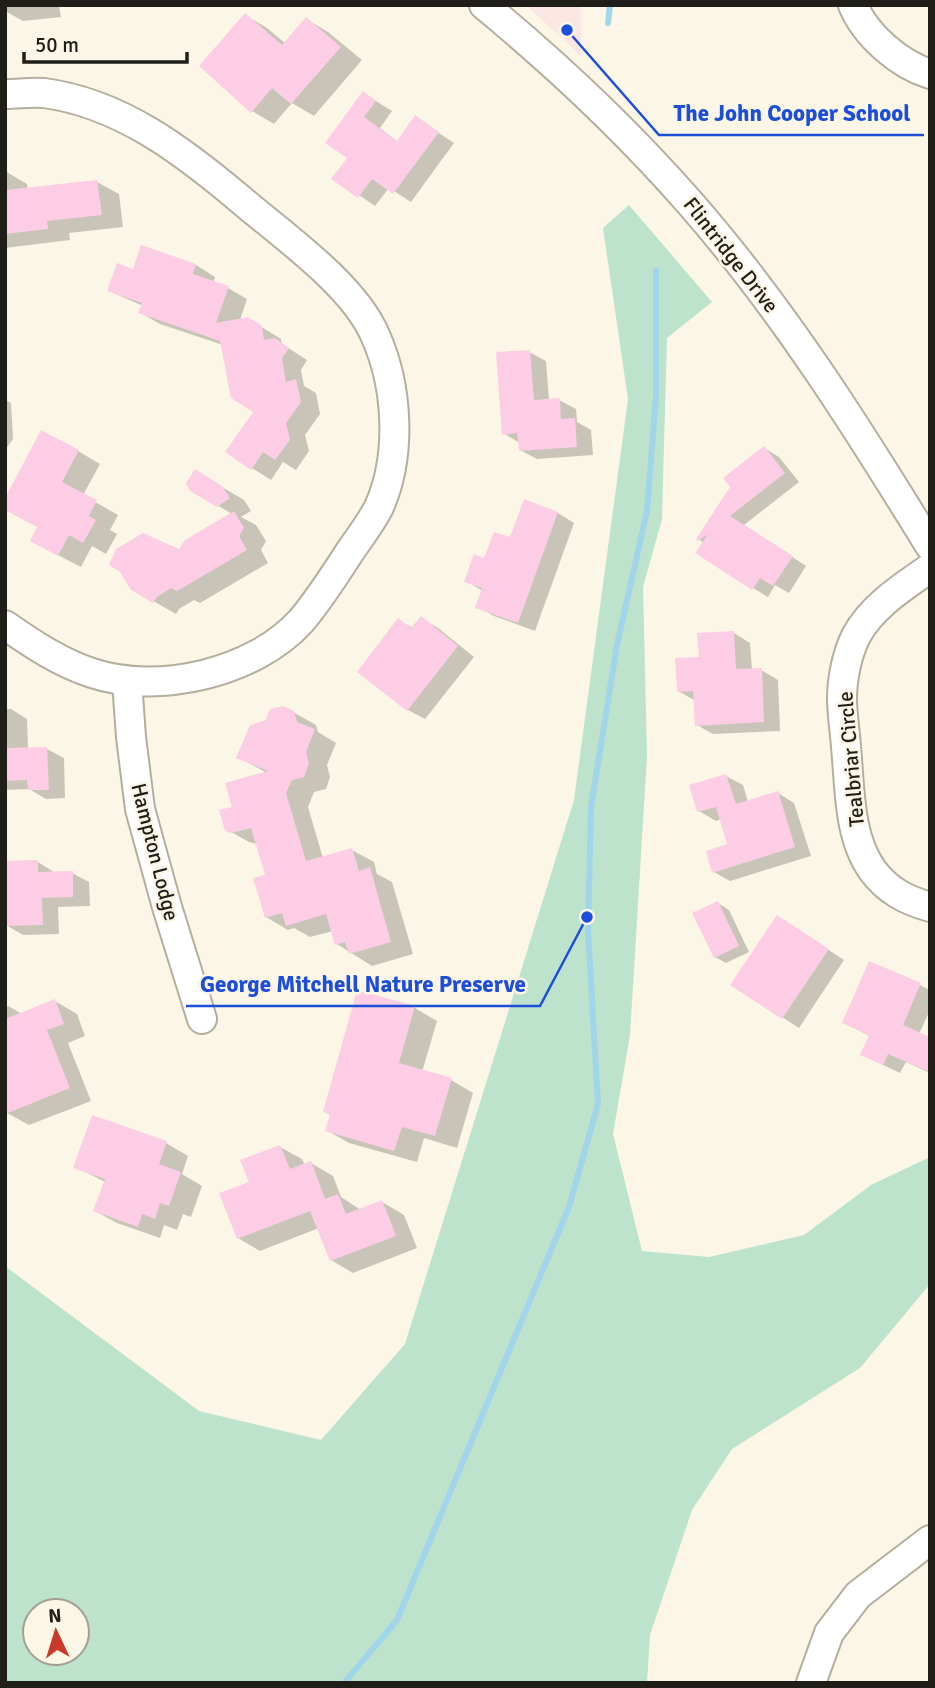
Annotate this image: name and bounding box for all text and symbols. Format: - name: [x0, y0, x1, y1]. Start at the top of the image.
- scale bar: [24, 21, 187, 65]
- text: 50 m: [35, 32, 79, 58]
- callout: The John Cooper School: [659, 91, 924, 135]
- text: The John Cooper School: [674, 99, 910, 128]
- street label: Flintridge Drive: [678, 192, 784, 318]
- street label: Tealbriar Circle: [832, 690, 870, 828]
- street label: Hampton Lodge: [125, 780, 185, 924]
- callout: George Mitchell Nature Preserve: [186, 962, 540, 1006]
- text: George Mitchell Nature Preserve: [200, 970, 526, 999]
- north arrow: [21, 1597, 91, 1667]
- text: N: [47, 1604, 62, 1628]

